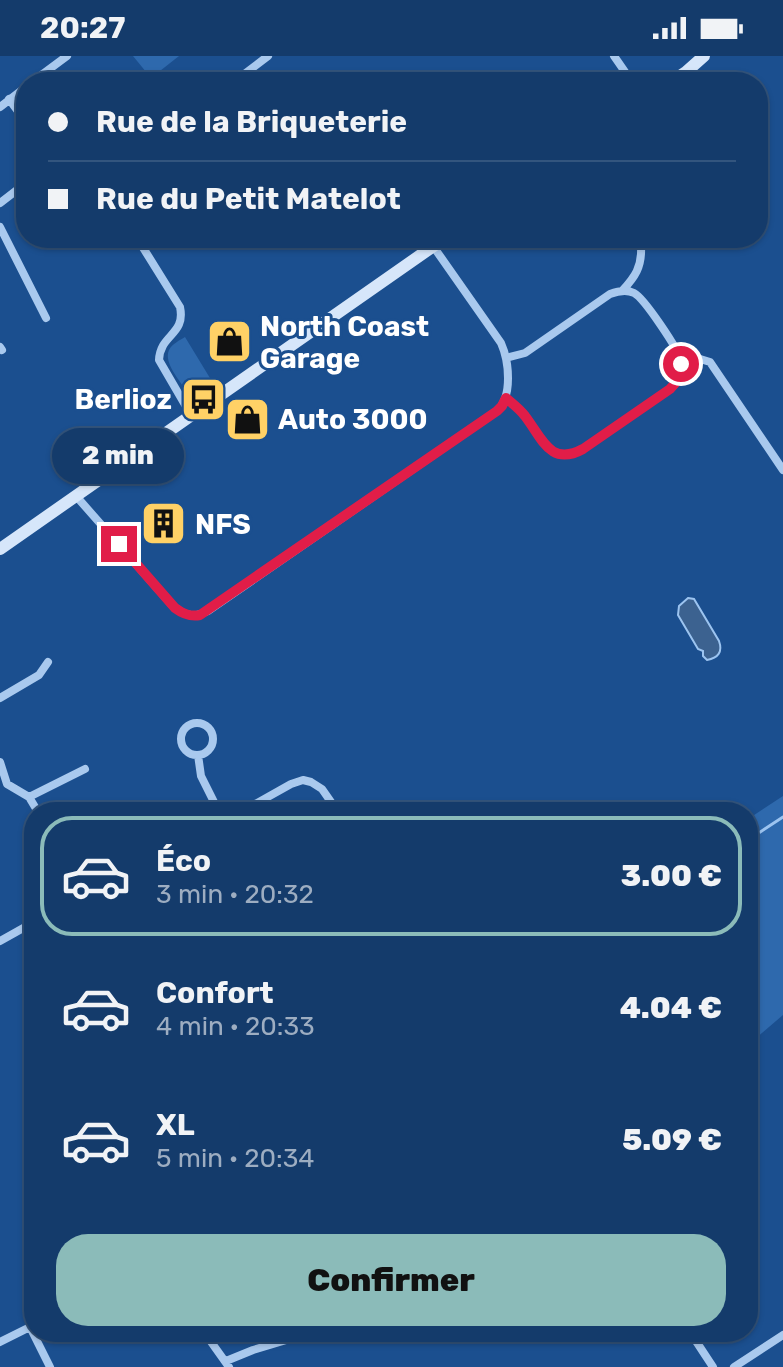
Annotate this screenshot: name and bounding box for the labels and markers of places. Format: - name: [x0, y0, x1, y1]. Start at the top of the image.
- place label: North Coast Garage: [260, 310, 429, 375]
- shop icon: North Coast Garage: [205, 318, 253, 366]
- bus stop icon: Berlioz: [179, 375, 227, 423]
- place label: Berlioz: [74, 383, 172, 416]
- shop icon: Auto 3000: [223, 395, 271, 443]
- place label: Auto 3000: [278, 403, 428, 436]
- building icon: NFS: [140, 500, 188, 548]
- place label: NFS: [195, 508, 251, 541]

